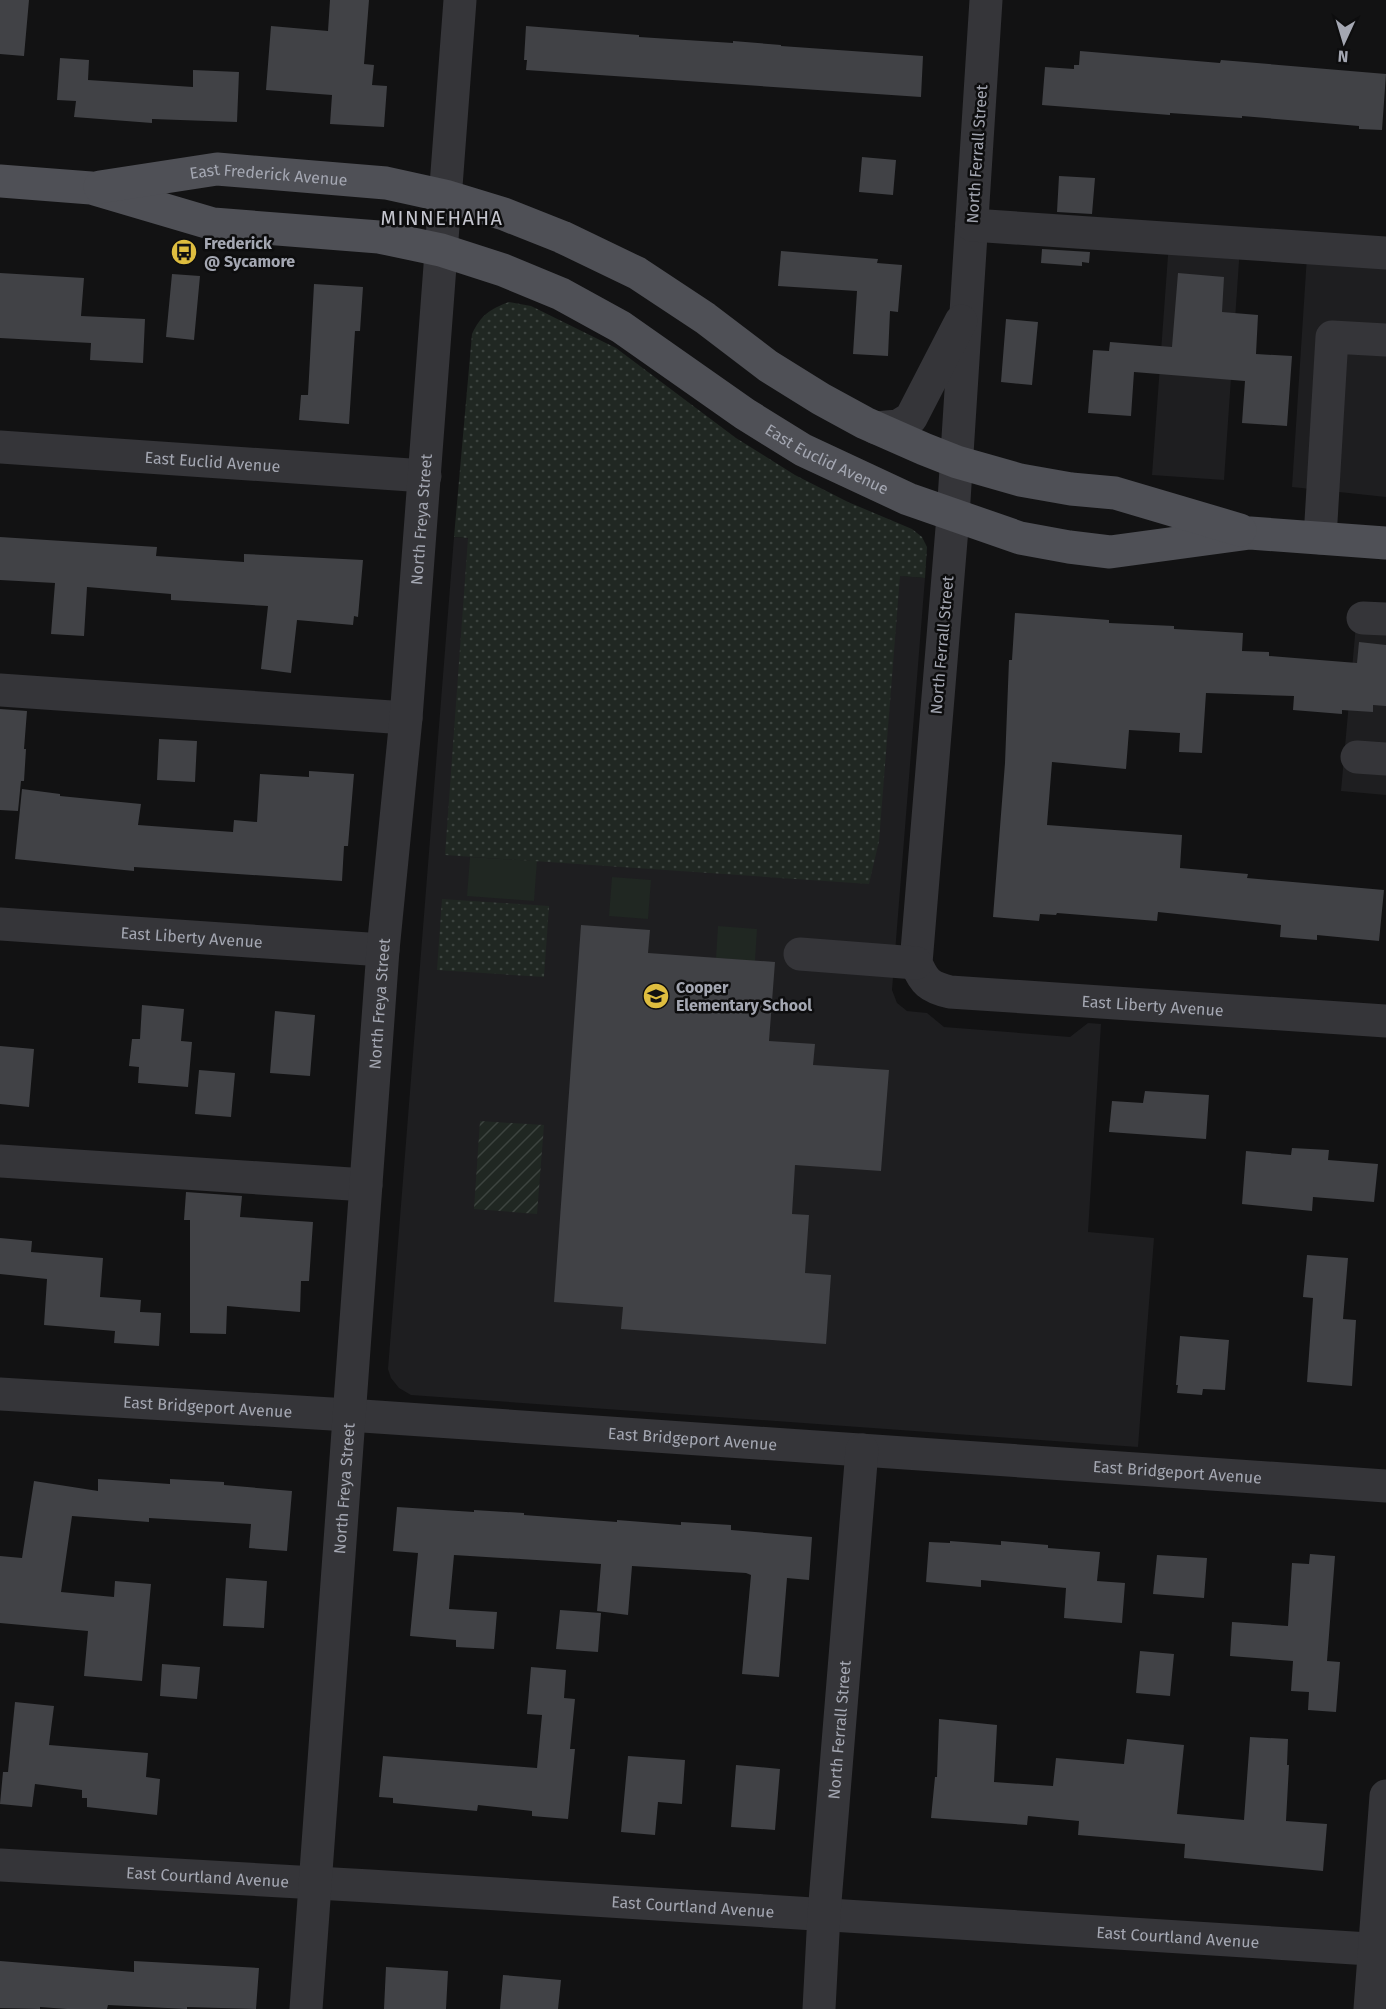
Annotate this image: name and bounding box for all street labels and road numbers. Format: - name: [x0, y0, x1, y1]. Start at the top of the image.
- street label: North Ferrall Street: [963, 84, 991, 224]
- street label: East Frederick Avenue: [188, 159, 348, 189]
- street label: East Euclid Avenue: [762, 420, 892, 498]
- street label: East Euclid Avenue: [144, 447, 281, 476]
- street label: North Freya Street: [407, 453, 435, 586]
- street label: North Ferrall Street: [926, 575, 958, 715]
- street label: East Liberty Avenue: [120, 923, 263, 951]
- street label: North Freya Street: [365, 937, 394, 1070]
- street label: East Liberty Avenue: [1081, 991, 1224, 1020]
- street label: East Bridgeport Avenue: [122, 1392, 293, 1421]
- street label: North Freya Street: [330, 1422, 358, 1555]
- street label: East Bridgeport Avenue: [607, 1423, 778, 1454]
- street label: East Bridgeport Avenue: [1092, 1456, 1263, 1487]
- street label: North Ferrall Street: [824, 1659, 854, 1800]
- street label: East Courtland Avenue: [126, 1863, 290, 1891]
- street label: East Courtland Avenue: [611, 1892, 775, 1921]
- street label: East Courtland Avenue: [1096, 1922, 1260, 1951]

